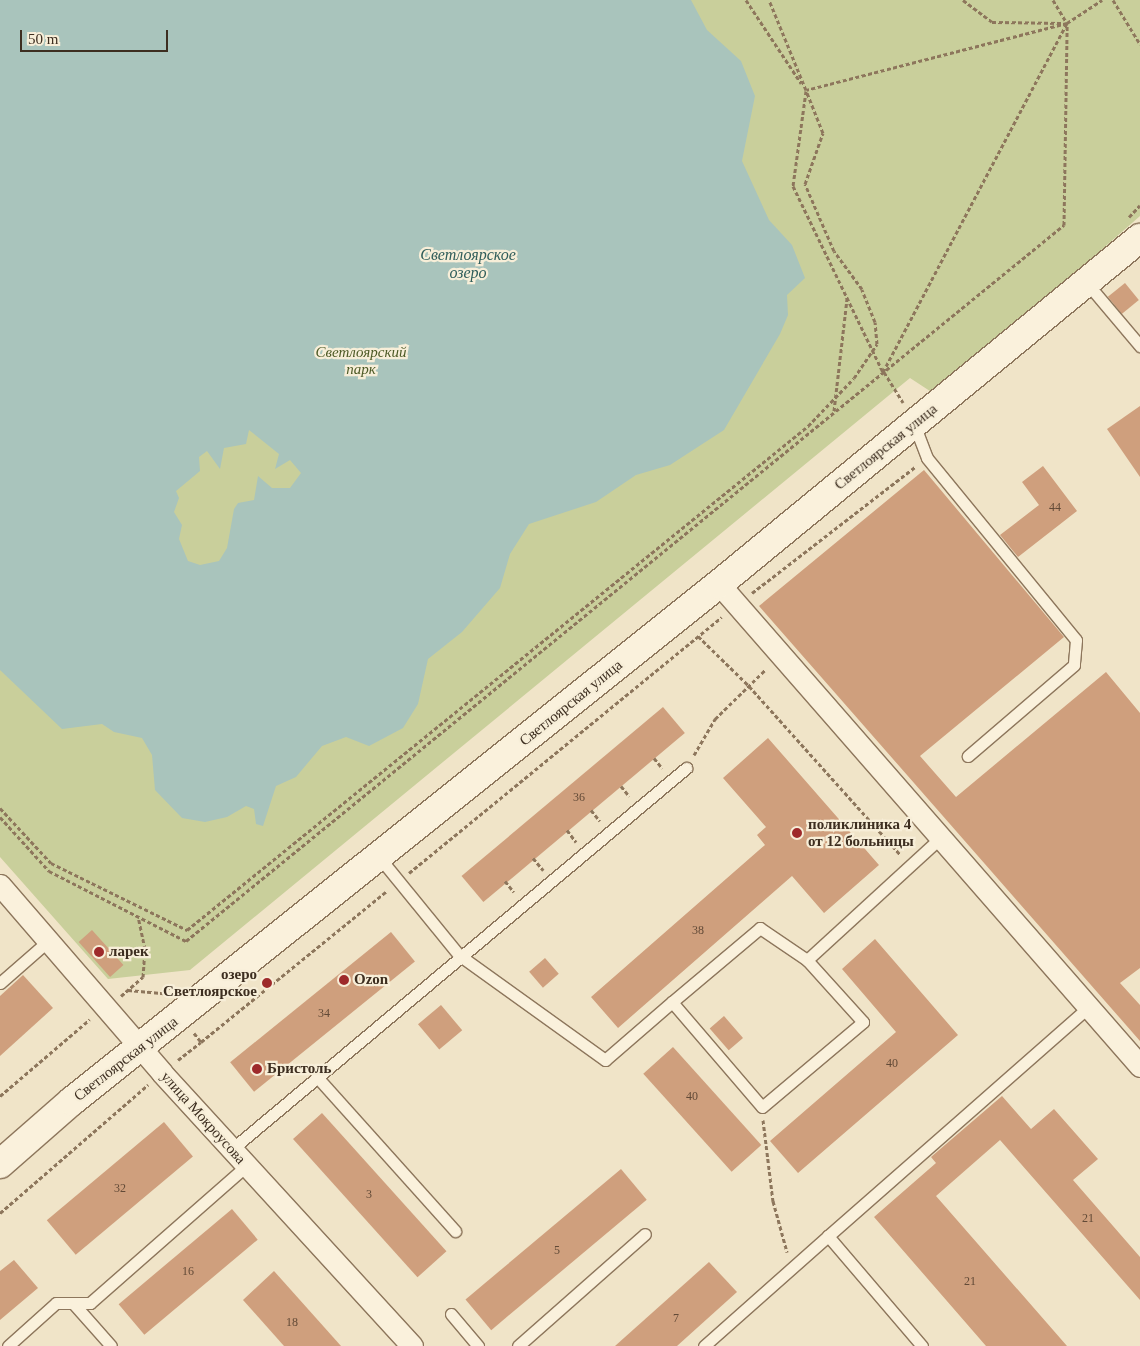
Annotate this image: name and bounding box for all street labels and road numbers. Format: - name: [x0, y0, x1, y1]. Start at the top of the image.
- street label: Светлоярская улица: [831, 400, 941, 494]
- street label: Светлоярская улица: [516, 656, 626, 750]
- street label: Светлоярская улица: [70, 1013, 182, 1105]
- street label: улица Мокроусова: [157, 1068, 249, 1168]

